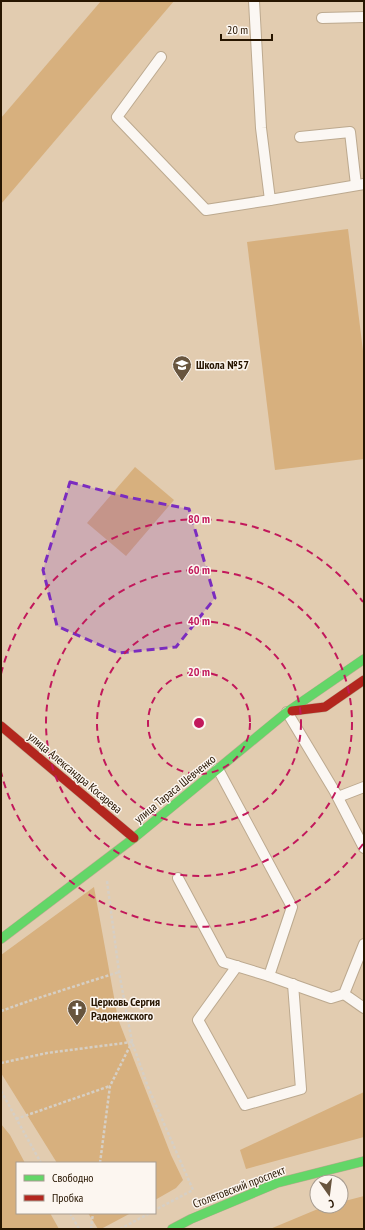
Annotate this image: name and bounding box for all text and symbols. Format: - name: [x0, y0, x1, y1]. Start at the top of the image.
- scale bar: [221, 16, 272, 42]
- text: 20 m: [227, 22, 248, 37]
- school or university icon: Школа №57: [171, 354, 193, 382]
- place label: Школа №57: [196, 357, 249, 372]
- text: 80 m: [188, 511, 210, 526]
- text: 60 m: [188, 562, 210, 577]
- text: 40 m: [188, 613, 210, 628]
- text: 20 m: [188, 664, 210, 679]
- centre of rings: [192, 716, 206, 730]
- street label: улица Александра Косарева: [25, 729, 126, 817]
- street label: улица Тараса Шевченко: [131, 751, 218, 826]
- place label: Церковь Сергия Радонежского: [91, 994, 160, 1023]
- church icon: Церковь Сергия Радонежского: [66, 998, 88, 1026]
- legend: [16, 1162, 156, 1214]
- street label: Столетовский проспект: [190, 1162, 287, 1211]
- text: Свободно: [52, 1170, 94, 1185]
- north arrow: [309, 1174, 349, 1214]
- text: Пробка: [52, 1190, 84, 1205]
- text: С: [327, 1196, 336, 1211]

